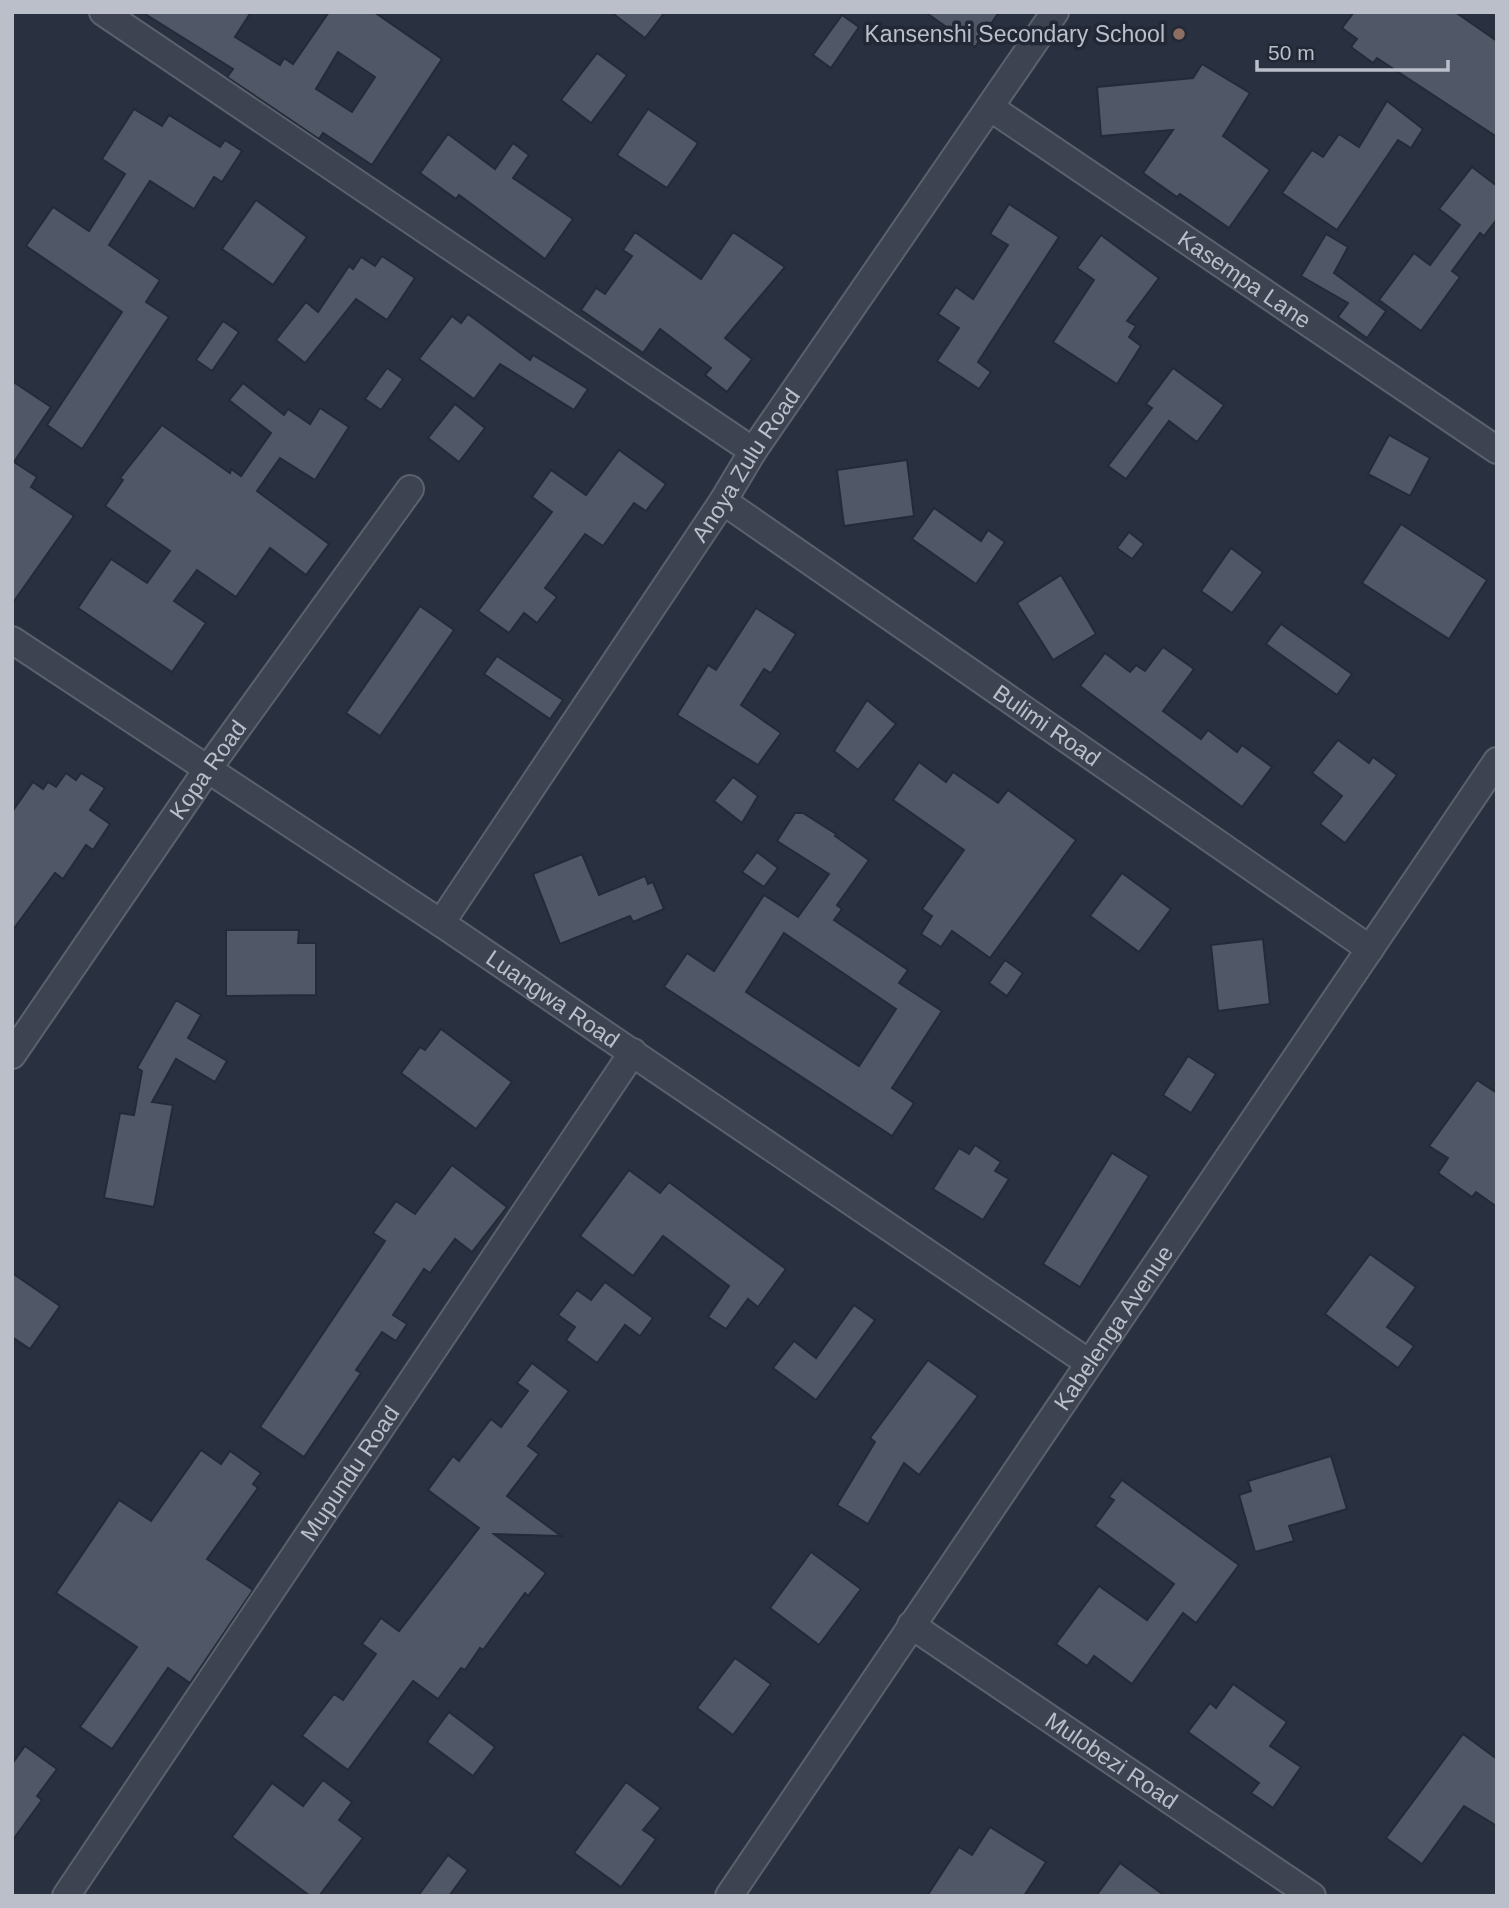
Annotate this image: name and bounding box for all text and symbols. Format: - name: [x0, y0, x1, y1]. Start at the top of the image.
- place label: Kansenshi Secondary School: [865, 21, 1165, 47]
- marker: Kansenshi Secondary School: [1171, 26, 1187, 42]
- scale bar: [1257, 28, 1448, 72]
- text: 50 m: [1268, 41, 1315, 64]
- street label: Kasempa Lane: [1173, 225, 1316, 333]
- street label: Anoya Zulu Road: [686, 383, 805, 547]
- street label: Bulimi Road: [989, 679, 1105, 771]
- street label: Kopa Road: [164, 715, 252, 824]
- street label: Luangwa Road: [481, 945, 624, 1053]
- street label: Kabelenga Avenue: [1049, 1241, 1178, 1415]
- street label: Mupundu Road: [295, 1401, 405, 1546]
- street label: Mulobezi Road: [1041, 1707, 1182, 1814]

